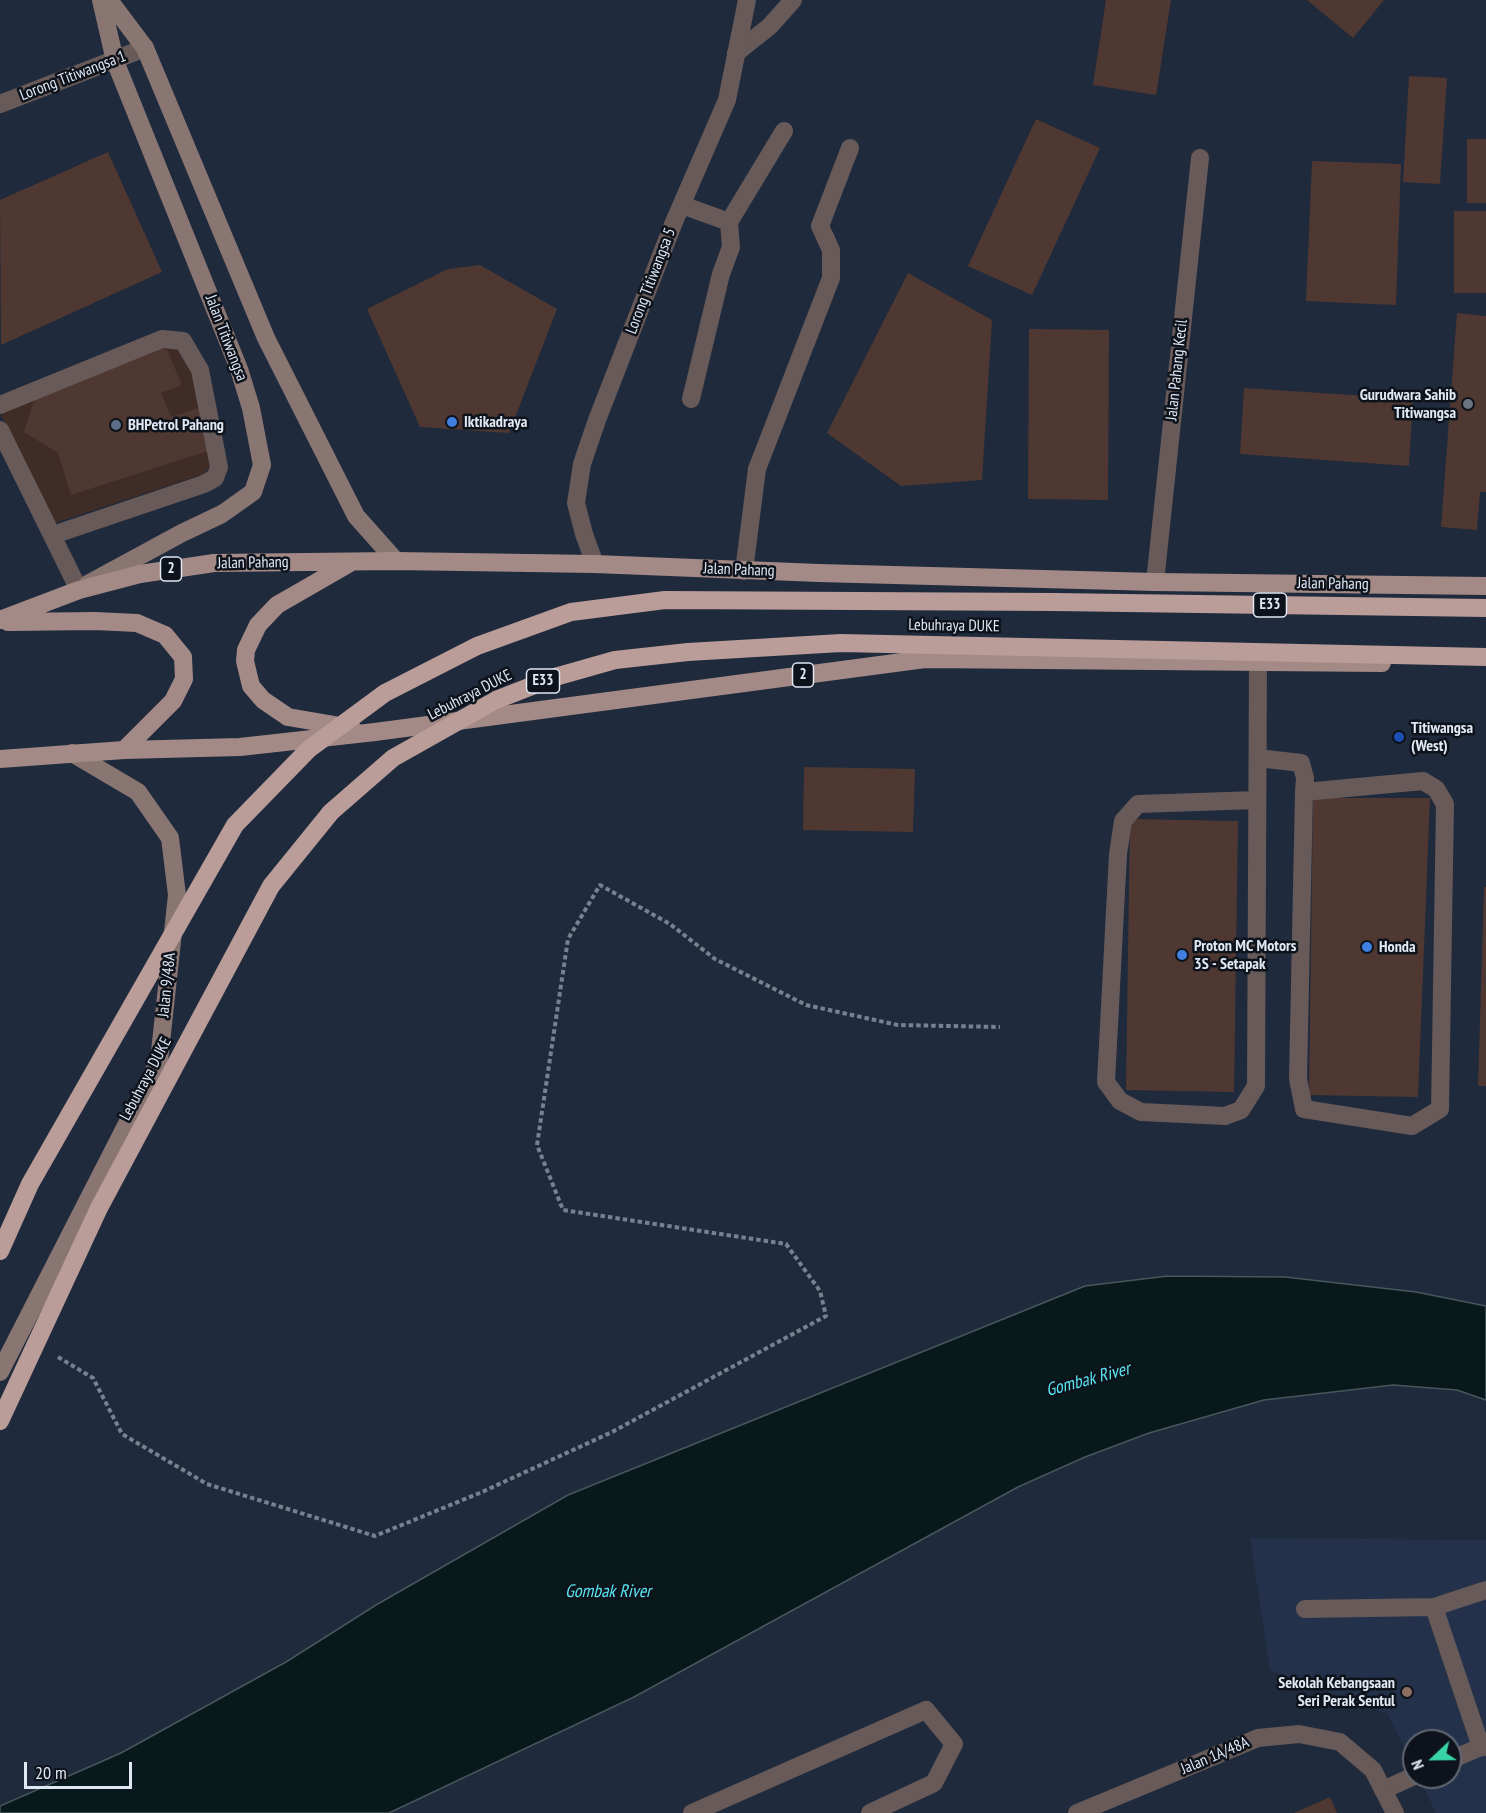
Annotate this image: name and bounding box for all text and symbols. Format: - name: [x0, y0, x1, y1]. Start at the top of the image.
- street label: Lorong Titiwangsa 1: [17, 47, 129, 105]
- street label: Lorong Titiwangsa 5: [622, 225, 680, 337]
- street label: Jalan Titiwangsa: [201, 292, 251, 384]
- street label: Jalan Pahang Kecil: [1162, 319, 1192, 421]
- place label: Gurudwara Sahib Titiwangsa: [1360, 385, 1456, 423]
- marker: Gurudwara Sahib Titiwangsa: [1461, 397, 1475, 411]
- place label: Iktikadraya: [464, 412, 527, 432]
- place label: BHPetrol Pahang: [128, 415, 224, 435]
- marker: Iktikadraya: [445, 415, 459, 429]
- marker: BHPetrol Pahang: [109, 418, 123, 432]
- street label: Jalan Pahang: [217, 553, 289, 573]
- road number: 2: [160, 557, 182, 581]
- street label: Jalan Pahang: [703, 559, 775, 581]
- street label: Jalan Pahang: [1297, 574, 1369, 594]
- road number: E33: [1254, 593, 1286, 617]
- street label: Lebuhraya DUKE: [908, 616, 1000, 636]
- road number: 2: [792, 663, 814, 687]
- street label: Lebuhraya DUKE: [425, 666, 515, 724]
- road number: E33: [526, 669, 560, 693]
- place label: Titiwangsa (West): [1411, 718, 1473, 756]
- marker: Titiwangsa (West): [1392, 730, 1406, 744]
- place label: Proton MC Motors 3S - Setapak: [1194, 936, 1296, 974]
- place label: Honda: [1379, 937, 1416, 957]
- marker: Honda: [1360, 940, 1374, 954]
- marker: Proton MC Motors 3S - Setapak: [1175, 948, 1189, 962]
- street label: Jalan 9/48A: [154, 952, 180, 1018]
- street label: Lebuhraya DUKE: [116, 1034, 176, 1124]
- water label: Gombak River: [1044, 1358, 1132, 1402]
- water label: Gombak River: [565, 1581, 651, 1603]
- place label: Sekolah Kebangsaan Seri Perak Sentul: [1278, 1673, 1395, 1711]
- marker: Sekolah Kebangsaan Seri Perak Sentul: [1400, 1685, 1414, 1699]
- north arrow: [1402, 1729, 1462, 1789]
- street label: Jalan 1A/48A: [1178, 1733, 1252, 1779]
- scale bar: [27, 1750, 135, 1788]
- text: N: [1406, 1757, 1428, 1773]
- text: 20 m: [35, 1761, 67, 1784]

